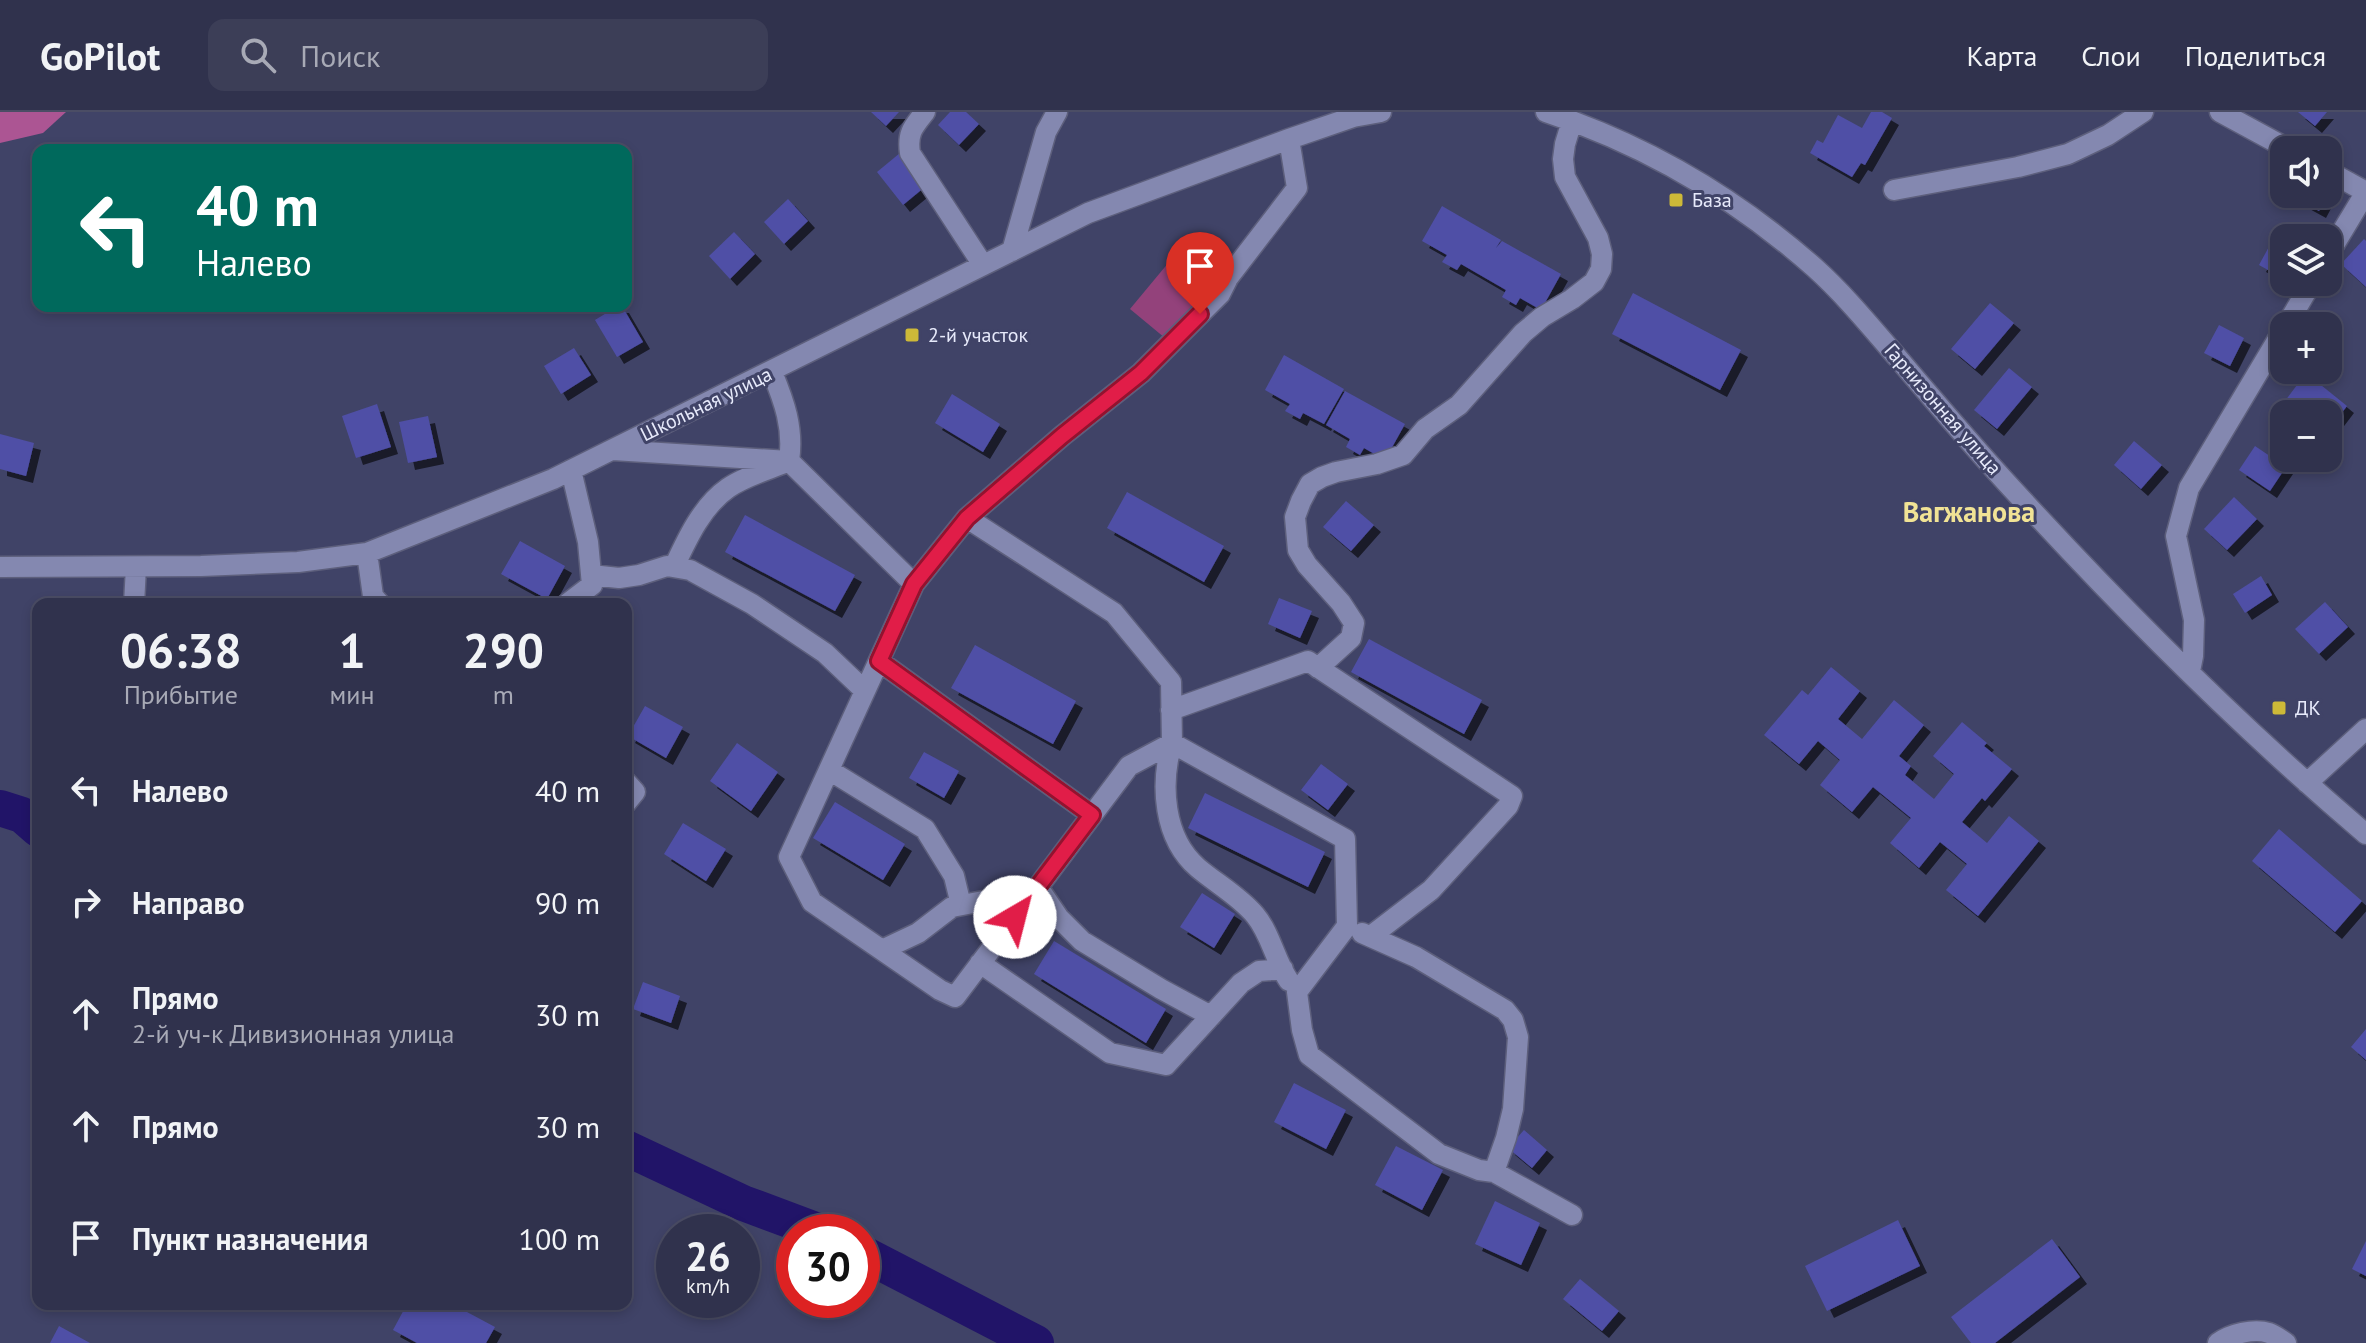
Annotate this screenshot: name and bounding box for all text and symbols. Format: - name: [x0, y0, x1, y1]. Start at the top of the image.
- search box: [208, 19, 768, 91]
- text: GoPilot: [40, 31, 160, 80]
- icon: search: [236, 33, 280, 77]
- text: Поиск: [300, 36, 380, 75]
- text: Карта: [1967, 37, 2037, 74]
- text: Слои: [2081, 37, 2141, 74]
- text: Поделиться: [2185, 37, 2326, 74]
- map controls: [2270, 136, 2342, 472]
- button: sound: [2270, 136, 2342, 208]
- text: 40 m: [196, 169, 319, 241]
- icon: left: [64, 176, 168, 280]
- place label: База: [1692, 187, 1732, 213]
- marker: База: [1667, 191, 1685, 209]
- button: layers: [2270, 224, 2342, 296]
- pin: [1166, 232, 1234, 314]
- text: Налево: [196, 239, 312, 286]
- icon: arrive: [1178, 244, 1222, 288]
- button: +: [2270, 312, 2342, 384]
- place label: 2-й участок: [928, 322, 1028, 348]
- marker: 2-й участок: [903, 326, 921, 344]
- street label: Гарнизонная улица: [1879, 338, 2007, 480]
- street label: Школьная улица: [636, 361, 776, 447]
- button: −: [2270, 400, 2342, 472]
- district label: Вагжанова: [1903, 493, 2035, 530]
- text: 06:38: [120, 619, 242, 681]
- text: 1: [338, 619, 366, 681]
- text: 290: [462, 619, 544, 681]
- text: Прибытие: [124, 678, 238, 711]
- text: мин: [330, 678, 375, 711]
- text: m: [493, 678, 514, 711]
- place label: ДК: [2295, 695, 2321, 721]
- marker: ДК: [2270, 699, 2288, 717]
- icon: left: [64, 768, 108, 812]
- text: Налево: [132, 771, 228, 810]
- text: 40 m: [535, 771, 600, 810]
- position arrow: [973, 875, 1057, 959]
- icon: right: [64, 880, 108, 924]
- text: Направо: [132, 883, 245, 922]
- text: 90 m: [535, 883, 600, 922]
- text: Прямо: [132, 978, 219, 1017]
- icon: ahead: [64, 992, 108, 1036]
- text: 30 m: [535, 995, 600, 1034]
- text: 2-й уч-к Дивизионная улица: [132, 1017, 454, 1050]
- icon: ahead: [64, 1104, 108, 1148]
- text: Прямо: [132, 1107, 219, 1146]
- text: 30 m: [535, 1107, 600, 1146]
- speed limit sign: 30: [776, 1214, 880, 1318]
- icon: arrive: [64, 1216, 108, 1260]
- text: Пункт назначения: [132, 1219, 368, 1258]
- text: 100 m: [519, 1219, 600, 1258]
- text: 26: [685, 1230, 731, 1282]
- text: km/h: [686, 1273, 730, 1299]

